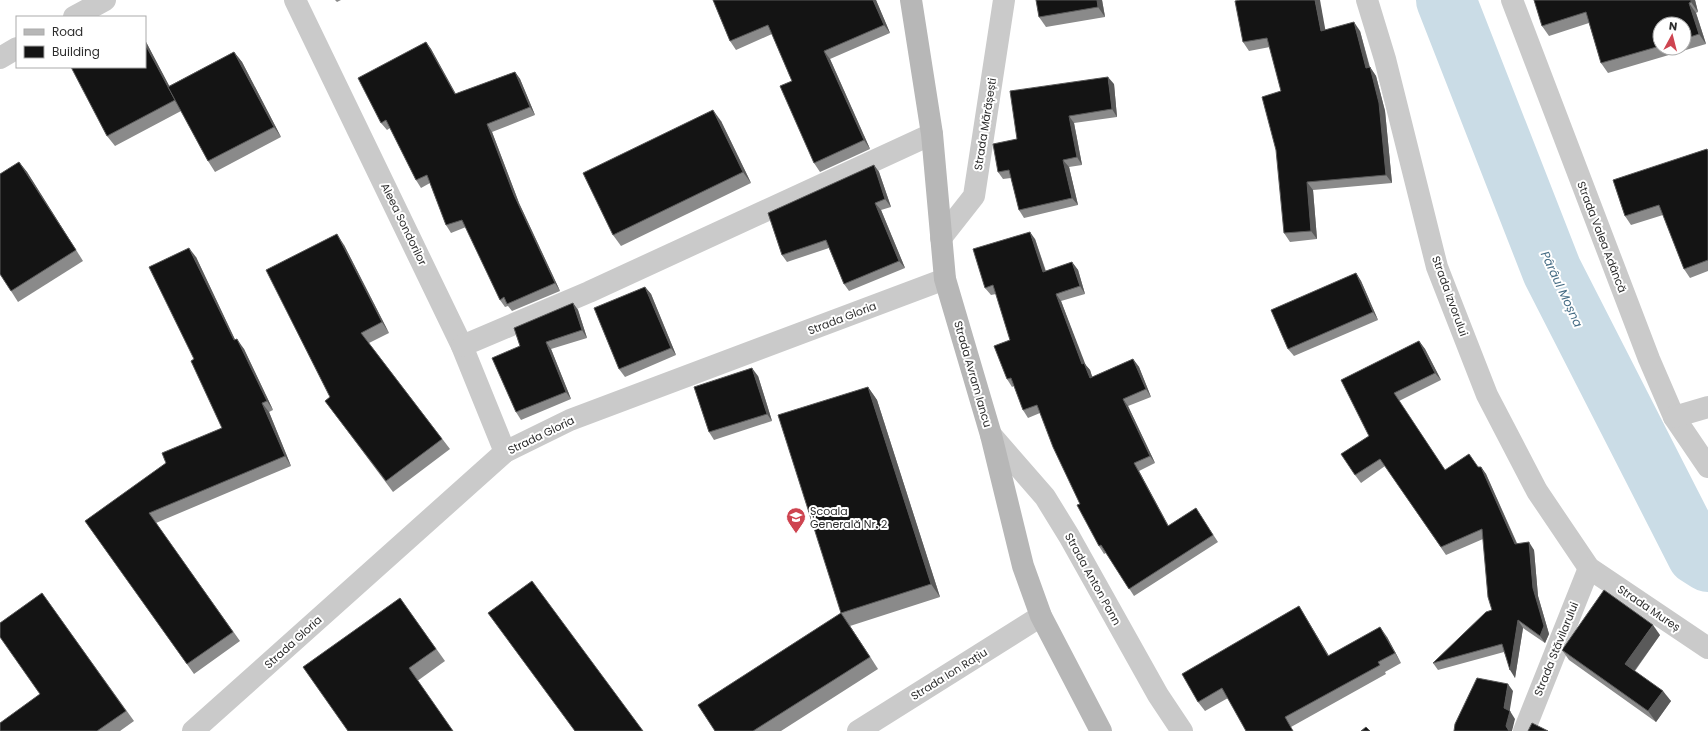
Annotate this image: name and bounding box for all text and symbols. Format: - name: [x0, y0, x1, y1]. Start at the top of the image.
- legend: [16, 16, 146, 68]
- north arrow: [1652, 16, 1692, 56]
- text: N: [1668, 18, 1678, 35]
- text: Road: [52, 23, 83, 40]
- text: Building: [52, 43, 100, 60]
- street label: Strada Mărășești: [970, 76, 1000, 171]
- street label: Strada Valea Adâncă: [1573, 179, 1631, 295]
- street label: Aleea Sondorilor: [377, 180, 431, 268]
- water label: Pârâul Moșna: [1537, 248, 1587, 330]
- street label: Strada Izvorului: [1428, 254, 1472, 339]
- street label: Strada Gloria: [805, 298, 879, 338]
- street label: Strada Avram Iancu: [950, 319, 996, 429]
- street label: Strada Gloria: [505, 412, 577, 458]
- place label: Școala Generală Nr. 2: [810, 503, 887, 532]
- school or university icon: Școala Generală Nr. 2: [785, 506, 807, 534]
- street label: Strada Anton Pann: [1061, 530, 1125, 628]
- street label: Strada Mureș: [1614, 581, 1684, 635]
- street label: Strada Stăvilarului: [1530, 599, 1582, 699]
- street label: Strada Gloria: [261, 612, 325, 672]
- street label: Strada Ion Rațiu: [908, 644, 990, 704]

